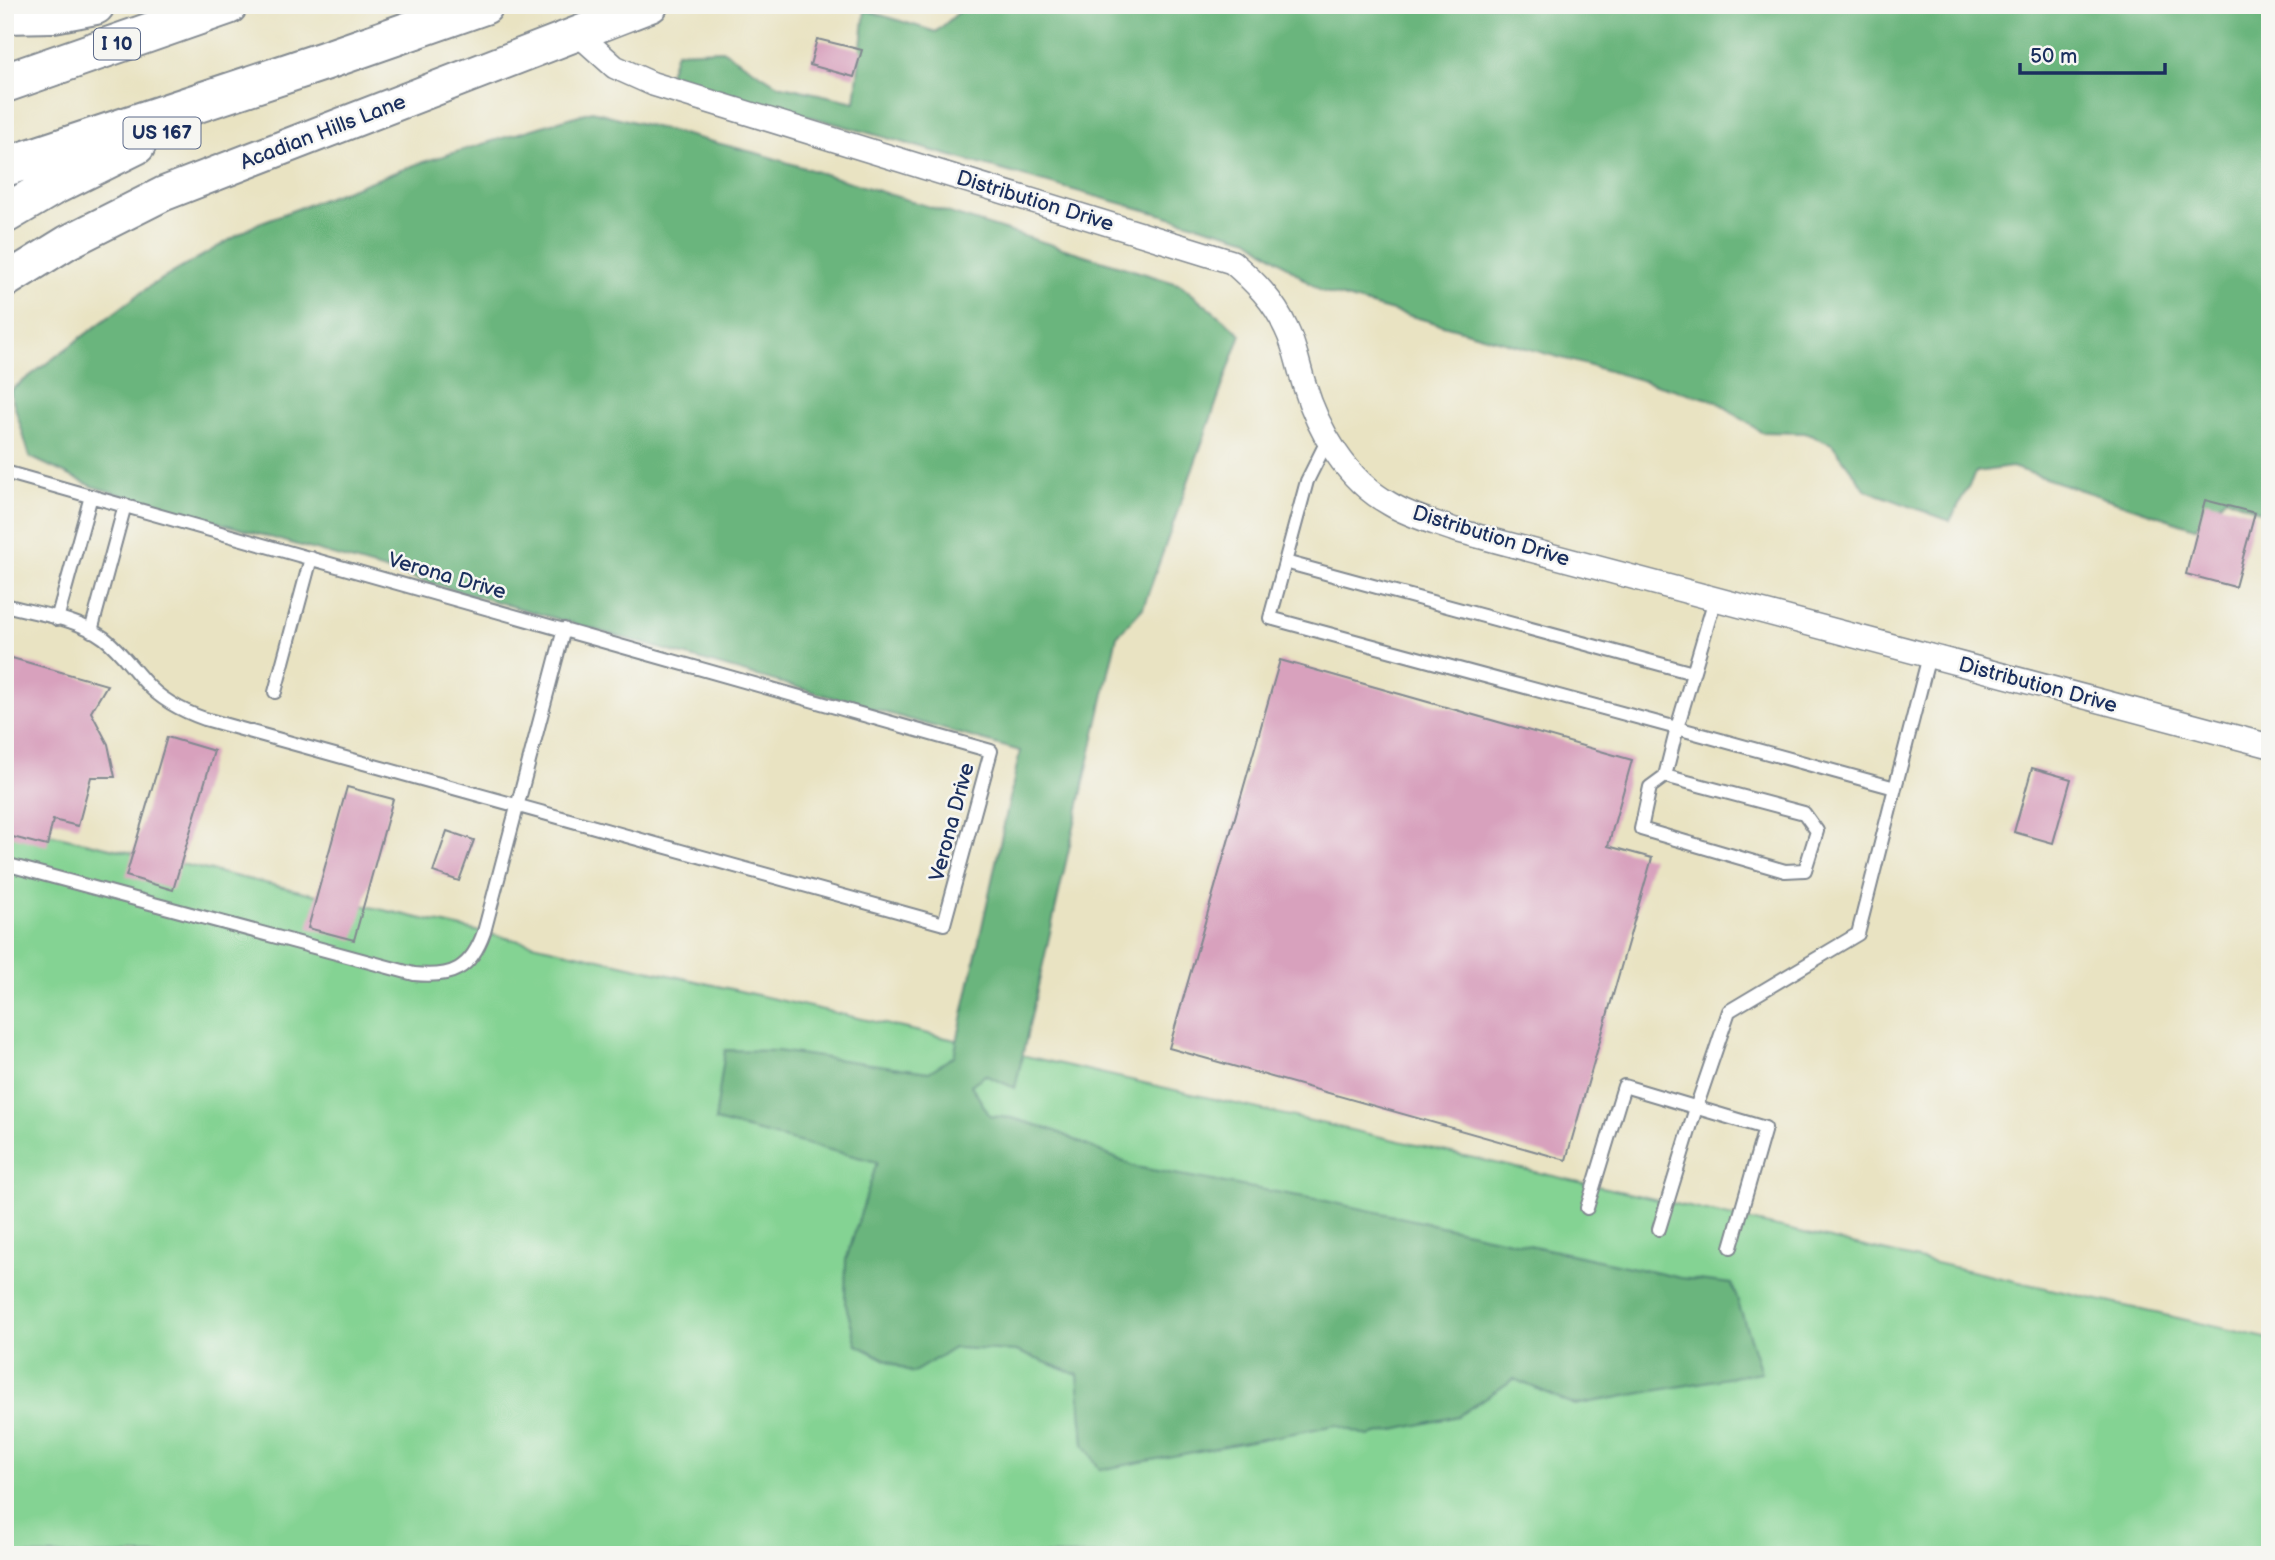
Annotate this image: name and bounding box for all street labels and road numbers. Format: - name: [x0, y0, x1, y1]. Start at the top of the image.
- road number: I 10: [94, 28, 140, 60]
- street label: Acadian Hills Lane: [237, 89, 409, 175]
- road number: US 167: [124, 118, 200, 148]
- street label: Distribution Drive: [953, 165, 1117, 237]
- street label: Distribution Drive: [1409, 500, 1573, 572]
- street label: Verona Drive: [385, 547, 509, 605]
- street label: Distribution Drive: [1956, 652, 2120, 718]
- street label: Verona Drive: [924, 760, 980, 884]

